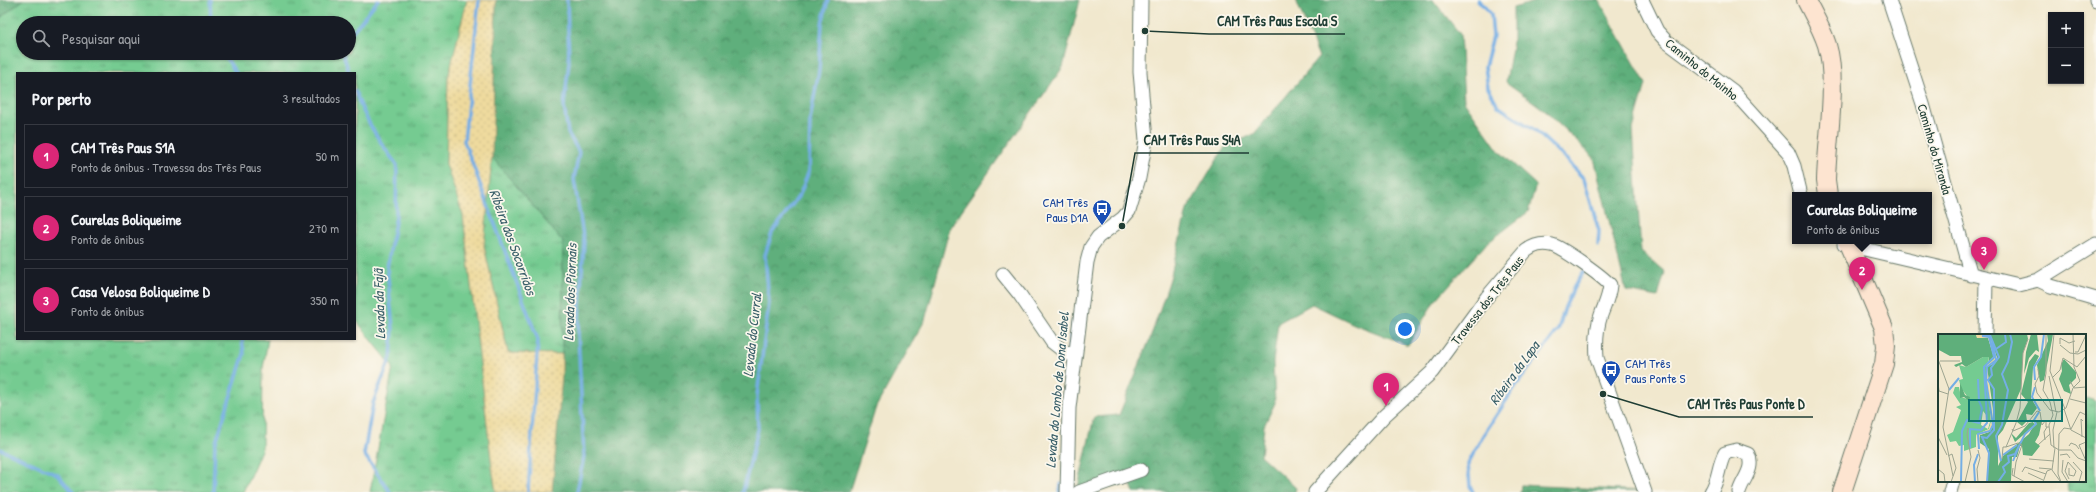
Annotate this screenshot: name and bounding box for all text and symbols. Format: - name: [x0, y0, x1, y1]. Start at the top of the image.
- callout: CAM Três Paus Escola S: [1209, 8, 1345, 34]
- text: CAM Três Paus Escola S: [1217, 11, 1338, 30]
- map controls: [2048, 12, 2084, 84]
- button: +: [2048, 12, 2084, 48]
- search box: [16, 16, 356, 60]
- icon: search: [30, 27, 52, 49]
- text: Pesquisar aqui: [62, 28, 140, 49]
- street label: Caminho do Moinho: [1662, 34, 1742, 104]
- button: −: [2048, 48, 2084, 84]
- text: Por perto: [32, 87, 91, 110]
- text: 3 resultados: [282, 89, 340, 107]
- street label: Caminho do Miranda: [1913, 102, 1957, 196]
- callout: CAM Três Paus S4A: [1135, 127, 1249, 153]
- text: CAM Três Paus S4A: [1143, 130, 1241, 149]
- text: CAM Três Paus S1A: [71, 137, 175, 158]
- text: 1: [44, 147, 48, 165]
- text: 50 m: [316, 147, 339, 165]
- text: Ponto de ônibus · Travessa dos Três Paus: [71, 158, 261, 176]
- water label: Ribeira dos Socorridos: [486, 186, 542, 299]
- popup: [1792, 192, 1932, 244]
- place label: CAM Três Paus D1A: [1043, 193, 1089, 226]
- bus stop icon: CAM Três Paus D1A: [1091, 198, 1113, 226]
- text: Courelas Boliqueime: [1807, 199, 1917, 220]
- text: Courelas Boliqueime: [71, 209, 182, 230]
- text: 2: [43, 219, 49, 237]
- text: 270 m: [309, 219, 339, 237]
- text: Ponto de ônibus: [1807, 220, 1880, 238]
- text: Ponto de ônibus: [71, 230, 144, 248]
- pin: 3: [1971, 237, 1997, 270]
- water label: Levada dos Piornais: [558, 242, 581, 341]
- street label: Travessa dos Três Paus: [1446, 252, 1528, 348]
- pin: 2: [1849, 257, 1875, 290]
- water label: Levada da Fajã: [368, 267, 389, 339]
- text: Casa Velosa Boliqueime D: [71, 281, 210, 302]
- text: 3: [43, 291, 49, 309]
- text: 350 m: [310, 291, 339, 309]
- water label: Levada do Curral: [738, 291, 765, 378]
- text: Ponto de ônibus: [71, 302, 144, 320]
- water label: Levada do Lombo de Dona Isabel: [1040, 310, 1073, 469]
- your location: [1395, 319, 1415, 339]
- inset map: [1938, 334, 2086, 482]
- water label: Ribeira da Lapa: [1484, 336, 1545, 409]
- place label: CAM Três Paus Ponte S: [1625, 354, 1686, 387]
- bus stop icon: CAM Três Paus Ponte S: [1600, 359, 1622, 387]
- pin: 1: [1373, 373, 1399, 406]
- callout: CAM Três Paus Ponte D: [1679, 391, 1813, 417]
- text: CAM Três Paus Ponte D: [1687, 394, 1805, 413]

